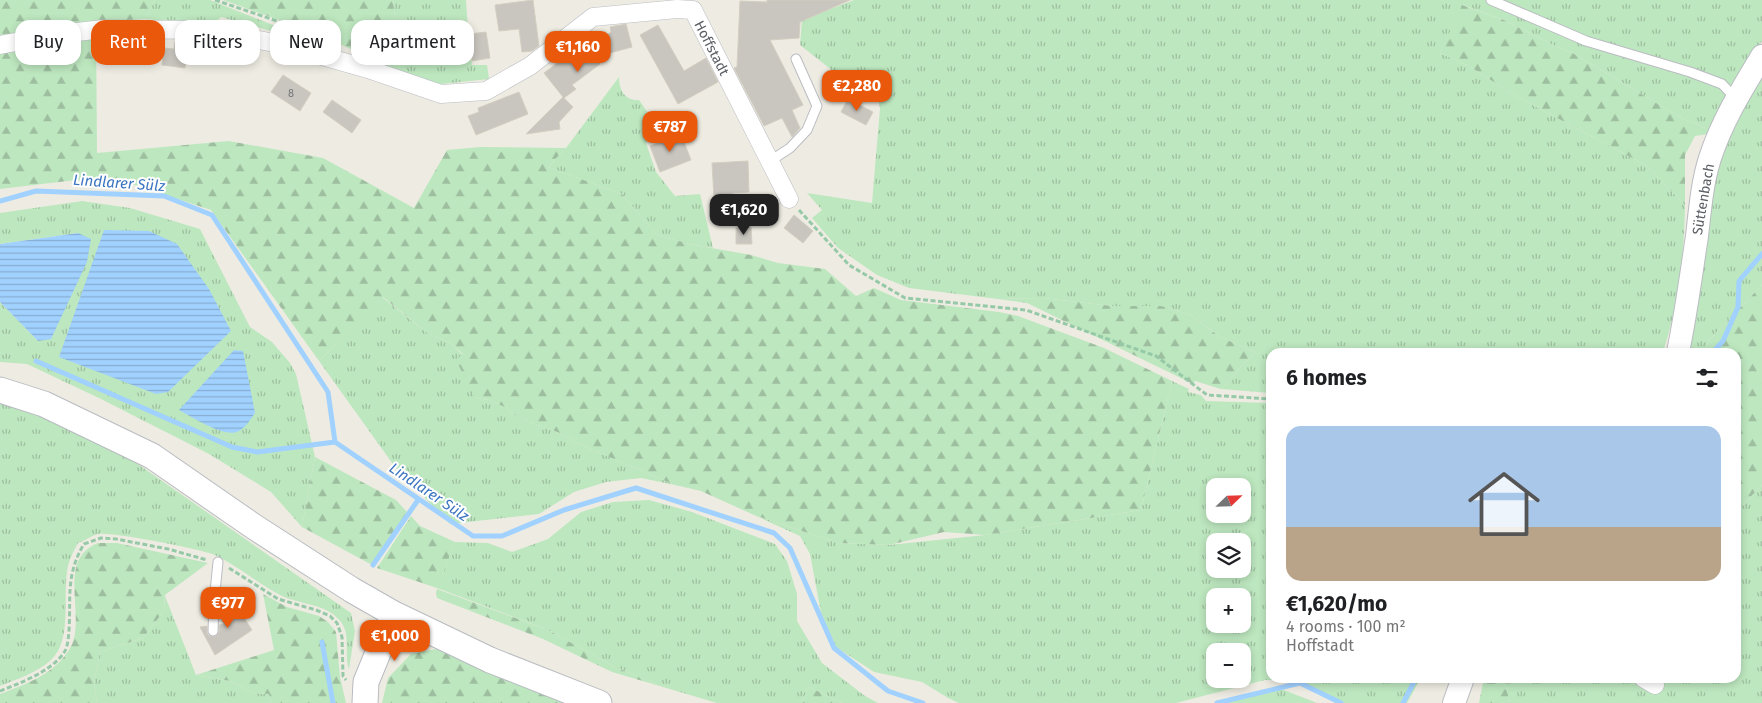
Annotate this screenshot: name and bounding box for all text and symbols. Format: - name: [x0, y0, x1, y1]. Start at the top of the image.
- street label: Hoffstadt: [690, 18, 733, 79]
- chip: Buy: [15, 20, 81, 65]
- chip: Rent: [91, 20, 165, 65]
- chip: Filters: [175, 20, 260, 65]
- chip: New: [270, 20, 341, 65]
- chip: Apartment: [351, 20, 474, 65]
- pin: €1,160: [537, 30, 619, 73]
- text: €1,160: [556, 37, 600, 56]
- pin: €2,280: [816, 70, 898, 112]
- text: €2,280: [833, 76, 881, 95]
- house number: 8: [288, 87, 294, 100]
- pin: €787: [640, 110, 700, 153]
- text: €787: [653, 117, 687, 136]
- street label: Süttenbach: [1689, 162, 1718, 236]
- water label: Lindlarer Sülz: [72, 171, 166, 195]
- pin: €1,620: [703, 194, 785, 236]
- text: €1,620: [721, 200, 767, 219]
- icon: filters: [1693, 364, 1721, 392]
- text: 6 homes: [1286, 365, 1367, 391]
- water label: Lindlarer Sülz: [386, 459, 473, 526]
- icon: home: [1459, 459, 1549, 549]
- north arrow: [1206, 478, 1251, 522]
- map controls: [1206, 478, 1251, 688]
- button: layers: [1206, 533, 1251, 578]
- pin: €977: [198, 586, 258, 629]
- button: +: [1206, 588, 1251, 633]
- text: €1,620/mo: [1286, 591, 1387, 617]
- text: €977: [212, 593, 244, 612]
- text: 4 rooms · 100 m²: [1286, 617, 1406, 636]
- pin: €1,000: [354, 620, 436, 662]
- text: €1,000: [371, 626, 419, 645]
- text: Hoffstadt: [1286, 636, 1354, 655]
- button: −: [1206, 643, 1251, 688]

